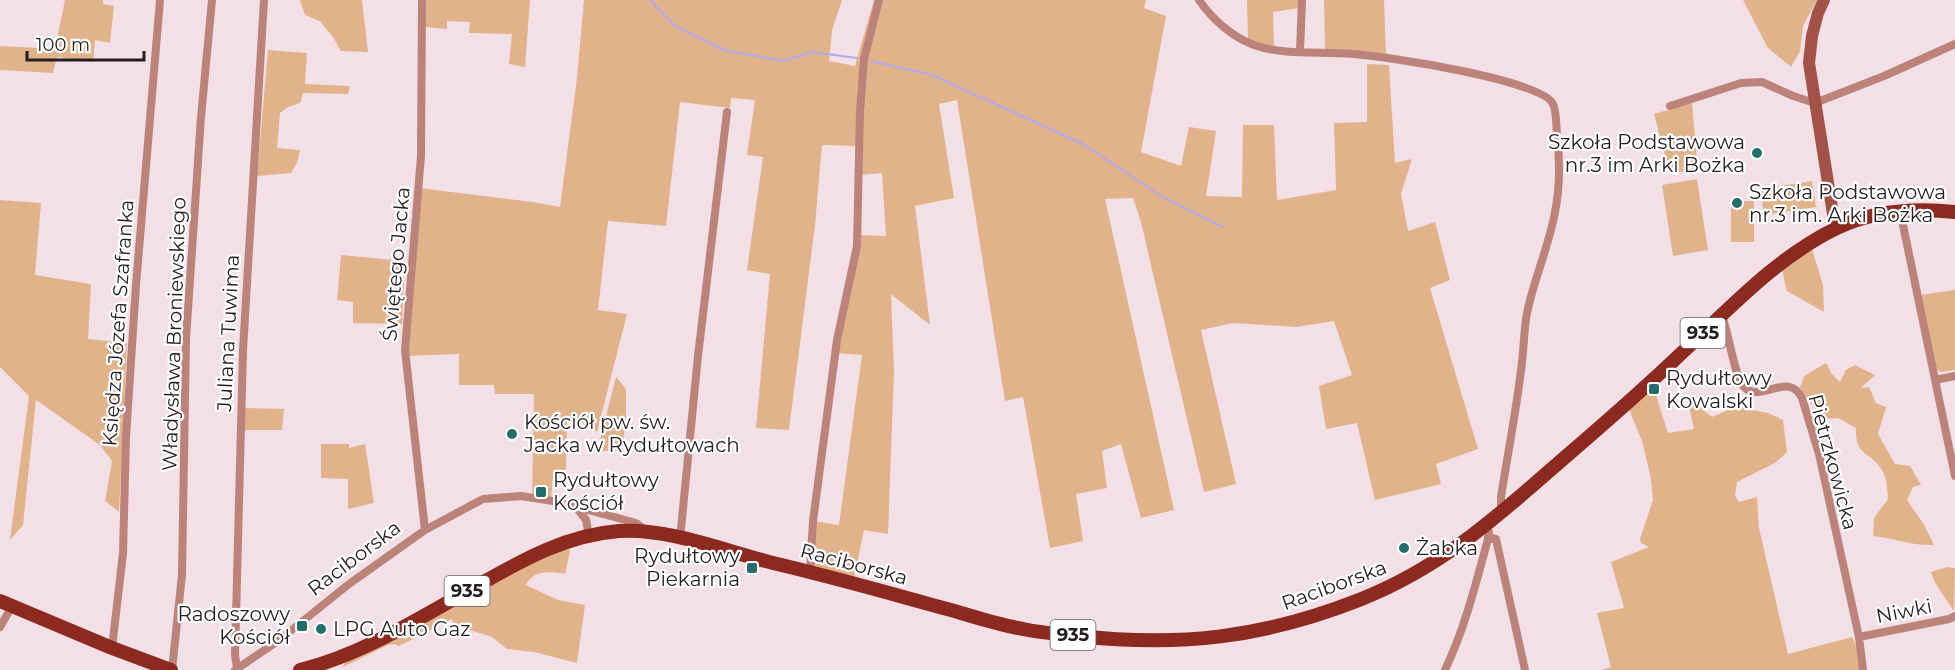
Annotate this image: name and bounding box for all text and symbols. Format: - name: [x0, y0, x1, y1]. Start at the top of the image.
- scale bar: [27, 24, 144, 62]
- text: 100 m: [36, 34, 90, 56]
- place label: Szkoła Podstawowa nr.3 im Arki Bożka: [1548, 130, 1745, 177]
- marker: Szkoła Podstawowa nr.3 im Arki Bożka: [1750, 146, 1764, 160]
- place label: Szkoła Podstawowa nr.3 im. Arki Bożka: [1749, 180, 1946, 227]
- street label: Świętego Jacka: [377, 186, 415, 342]
- marker: Szkoła Podstawowa nr.3 im. Arki Bożka: [1730, 196, 1744, 210]
- street label: Władysława Broniewskiego: [157, 197, 191, 471]
- street label: Księdza Józefa Szafranka: [97, 199, 139, 447]
- street label: Juliana Tuwima: [212, 254, 244, 413]
- road number: 935: [1680, 318, 1726, 348]
- place label: Rydułtowy Kowalski: [1666, 366, 1772, 413]
- marker: Rydułtowy Kowalski: [1647, 382, 1661, 396]
- street label: Pietrzkowicka: [1803, 391, 1863, 533]
- place label: Kościół pw. św. Jacka w Rydułtowach: [523, 410, 740, 457]
- marker: Kościół pw. św. Jacka w Rydułtowach: [505, 427, 519, 441]
- place label: Rydułtowy Kościół: [553, 468, 659, 515]
- marker: Rydułtowy Kościół: [534, 485, 548, 499]
- street label: Raciborska: [303, 515, 405, 601]
- place label: Żabka: [1416, 536, 1478, 560]
- street label: Raciborska: [798, 538, 910, 590]
- marker: Żabka: [1397, 541, 1411, 555]
- place label: Rydułtowy Piekarnia: [634, 544, 740, 591]
- street label: Raciborska: [1278, 555, 1390, 615]
- marker: Rydułtowy Piekarnia: [745, 561, 759, 575]
- road number: 935: [444, 576, 490, 606]
- street label: Niwki: [1874, 594, 1934, 628]
- place label: Radoszowy Kościół: [177, 602, 290, 649]
- place label: LPG Auto Gaz: [333, 617, 470, 641]
- marker: Radoszowy Kościół: [295, 619, 309, 633]
- road number: 935: [1050, 620, 1096, 650]
- marker: LPG Auto Gaz: [314, 622, 328, 636]

